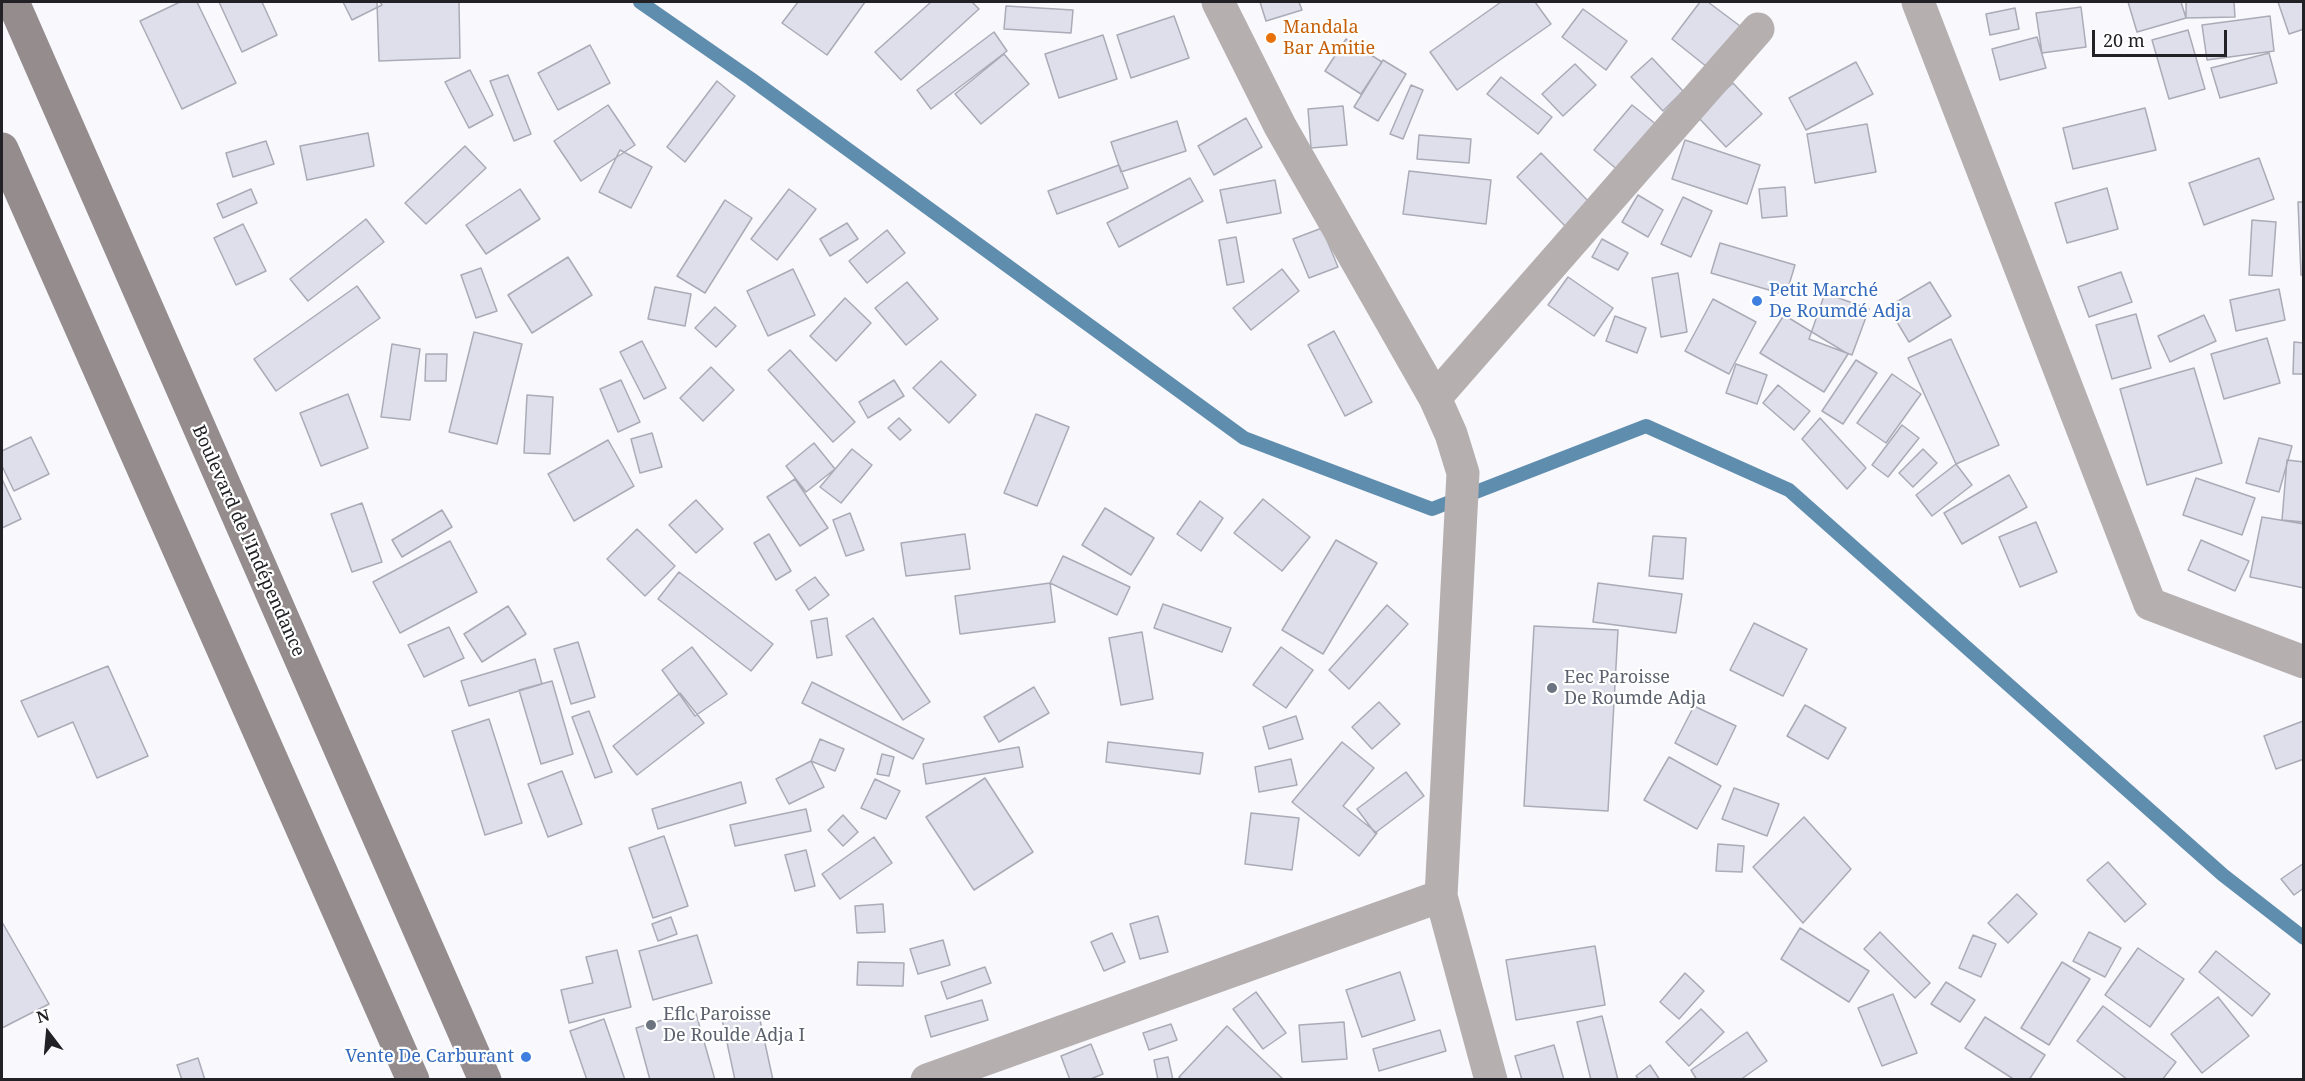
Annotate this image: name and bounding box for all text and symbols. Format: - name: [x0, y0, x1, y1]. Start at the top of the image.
- place label: Mandala Bar Amitie: [1283, 17, 1375, 60]
- scale bar: [2095, 18, 2230, 56]
- text: 20 m: [2103, 28, 2145, 52]
- marker: Mandala Bar Amitie: [1264, 31, 1278, 45]
- place label: Petit Marché De Roumdé Adja: [1769, 280, 1911, 322]
- marker: Petit Marché De Roumdé Adja: [1750, 294, 1764, 308]
- street label: Boulevard de l'Indépendance: [187, 422, 309, 660]
- place label: Eec Paroisse De Roumde Adja: [1564, 667, 1706, 710]
- marker: Eec Paroisse De Roumde Adja: [1545, 681, 1559, 695]
- north arrow: [18, 1003, 78, 1063]
- text: N: [34, 1003, 52, 1028]
- place label: Eflc Paroisse De Roulde Adja I: [663, 1004, 805, 1046]
- marker: Eflc Paroisse De Roulde Adja I: [644, 1018, 658, 1032]
- place label: Vente De Carburant: [345, 1046, 514, 1068]
- marker: Vente De Carburant: [519, 1050, 533, 1064]

